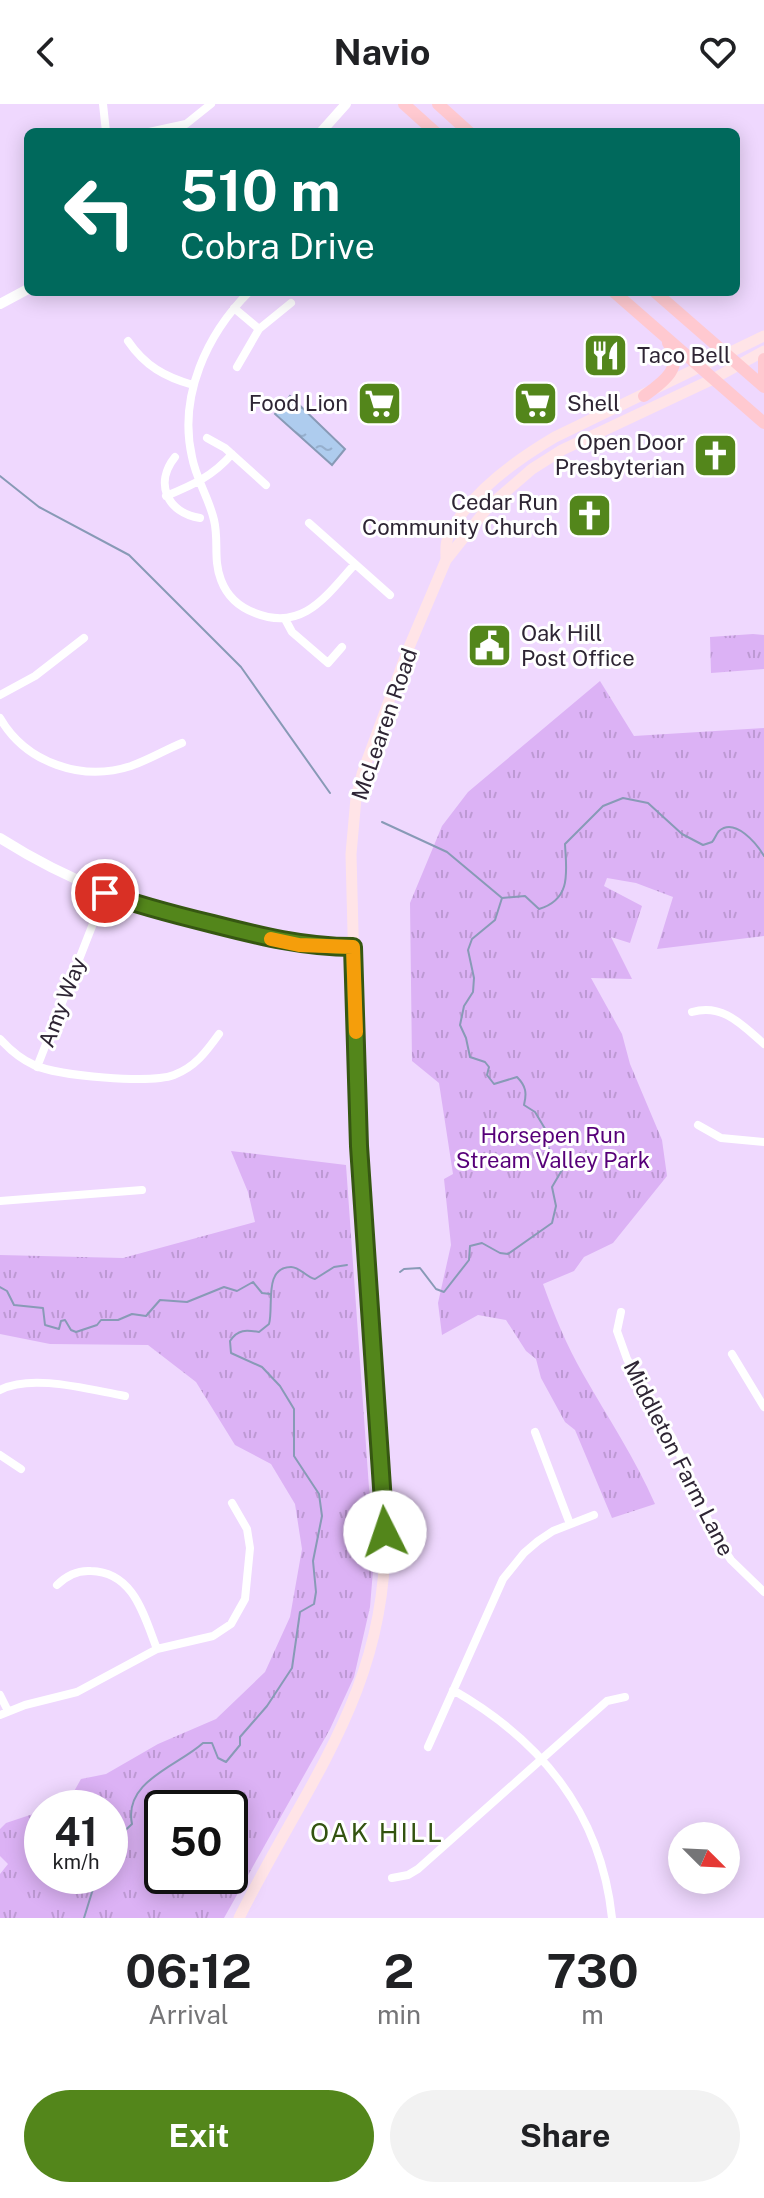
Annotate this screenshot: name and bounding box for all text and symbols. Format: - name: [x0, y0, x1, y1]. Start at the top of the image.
- icon: back: [24, 30, 68, 74]
- icon: heart: [696, 30, 740, 74]
- text: Navio: [334, 31, 430, 73]
- text: 510 m: [180, 158, 341, 224]
- icon: left: [48, 160, 152, 264]
- text: Cobra Drive: [180, 225, 375, 267]
- restaurant icon: Taco Bell: [582, 331, 630, 379]
- place label: Taco Bell: [637, 342, 731, 368]
- supermarket icon: Food Lion: [355, 379, 403, 427]
- supermarket icon: Shell: [512, 379, 560, 427]
- place label: Food Lion: [249, 390, 348, 416]
- place label: Shell: [567, 390, 620, 416]
- place label: Open Door Presbyterian: [555, 429, 685, 480]
- church icon: Open Door Presbyterian: [692, 431, 740, 479]
- place label: Cedar Run Community Church: [362, 489, 558, 540]
- church icon: Cedar Run Community Church: [565, 491, 613, 539]
- place label: Oak Hill Post Office: [521, 620, 635, 671]
- public building icon: Oak Hill Post Office: [466, 622, 514, 670]
- street label: McLearen Road: [346, 645, 422, 803]
- pin: [71, 859, 139, 927]
- icon: arrive: [83, 871, 127, 915]
- street label: Amy Way: [33, 953, 91, 1051]
- park label: Horsepen Run Stream Valley Park: [456, 1122, 650, 1173]
- street label: Middleton Farm Lane: [618, 1356, 740, 1560]
- position arrow: [343, 1490, 427, 1574]
- speed limit sign: 50: [144, 1790, 248, 1894]
- text: 41: [54, 1808, 98, 1855]
- district label: OAK HILL: [310, 1817, 444, 1848]
- north arrow: [668, 1822, 740, 1894]
- map controls: [668, 1822, 740, 1894]
- text: km/h: [52, 1850, 100, 1874]
- text: 06:12: [125, 1942, 252, 1999]
- text: 2: [384, 1942, 414, 1999]
- text: 730: [546, 1942, 639, 1999]
- text: Arrival: [148, 1999, 229, 2030]
- text: min: [377, 1999, 421, 2030]
- text: m: [581, 1999, 604, 2030]
- button: Exit: [24, 2090, 374, 2182]
- button: Share: [390, 2090, 740, 2182]

